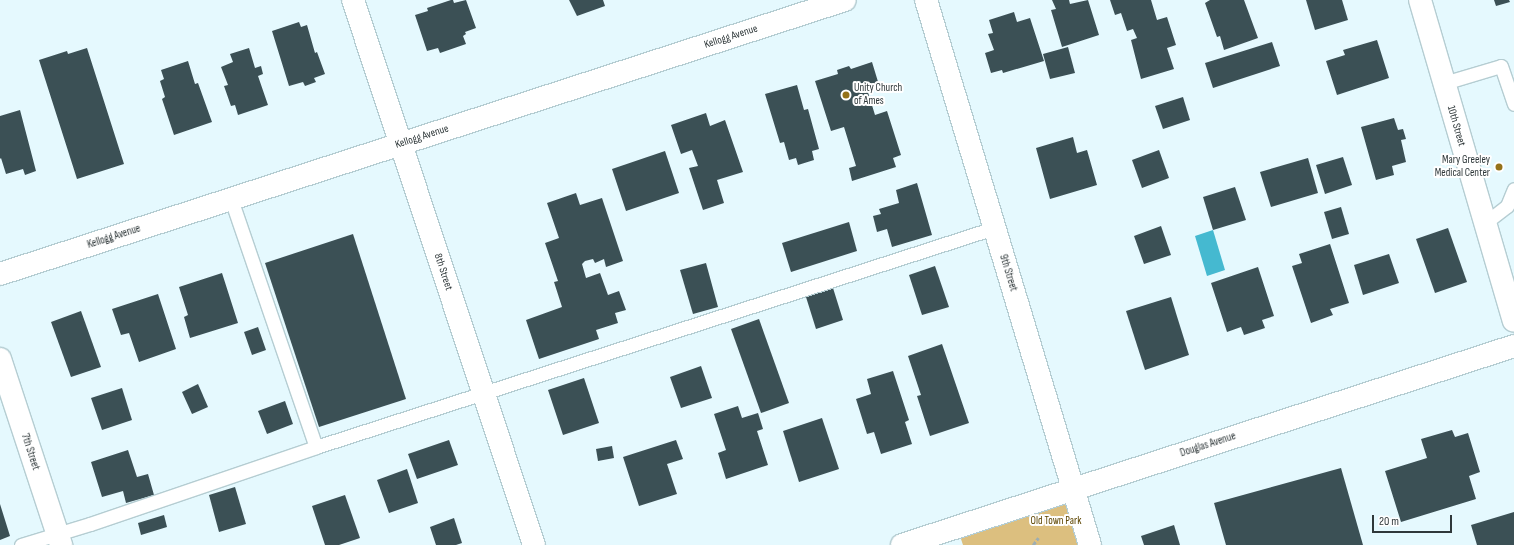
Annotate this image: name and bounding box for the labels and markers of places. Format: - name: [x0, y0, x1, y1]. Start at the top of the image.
- place label: Unity Church of Ames: [854, 82, 902, 108]
- marker: Unity Church of Ames: [841, 90, 851, 100]
- place label: Mary Greeley Medical Center: [1435, 154, 1490, 180]
- marker: Mary Greeley Medical Center: [1493, 161, 1505, 173]

